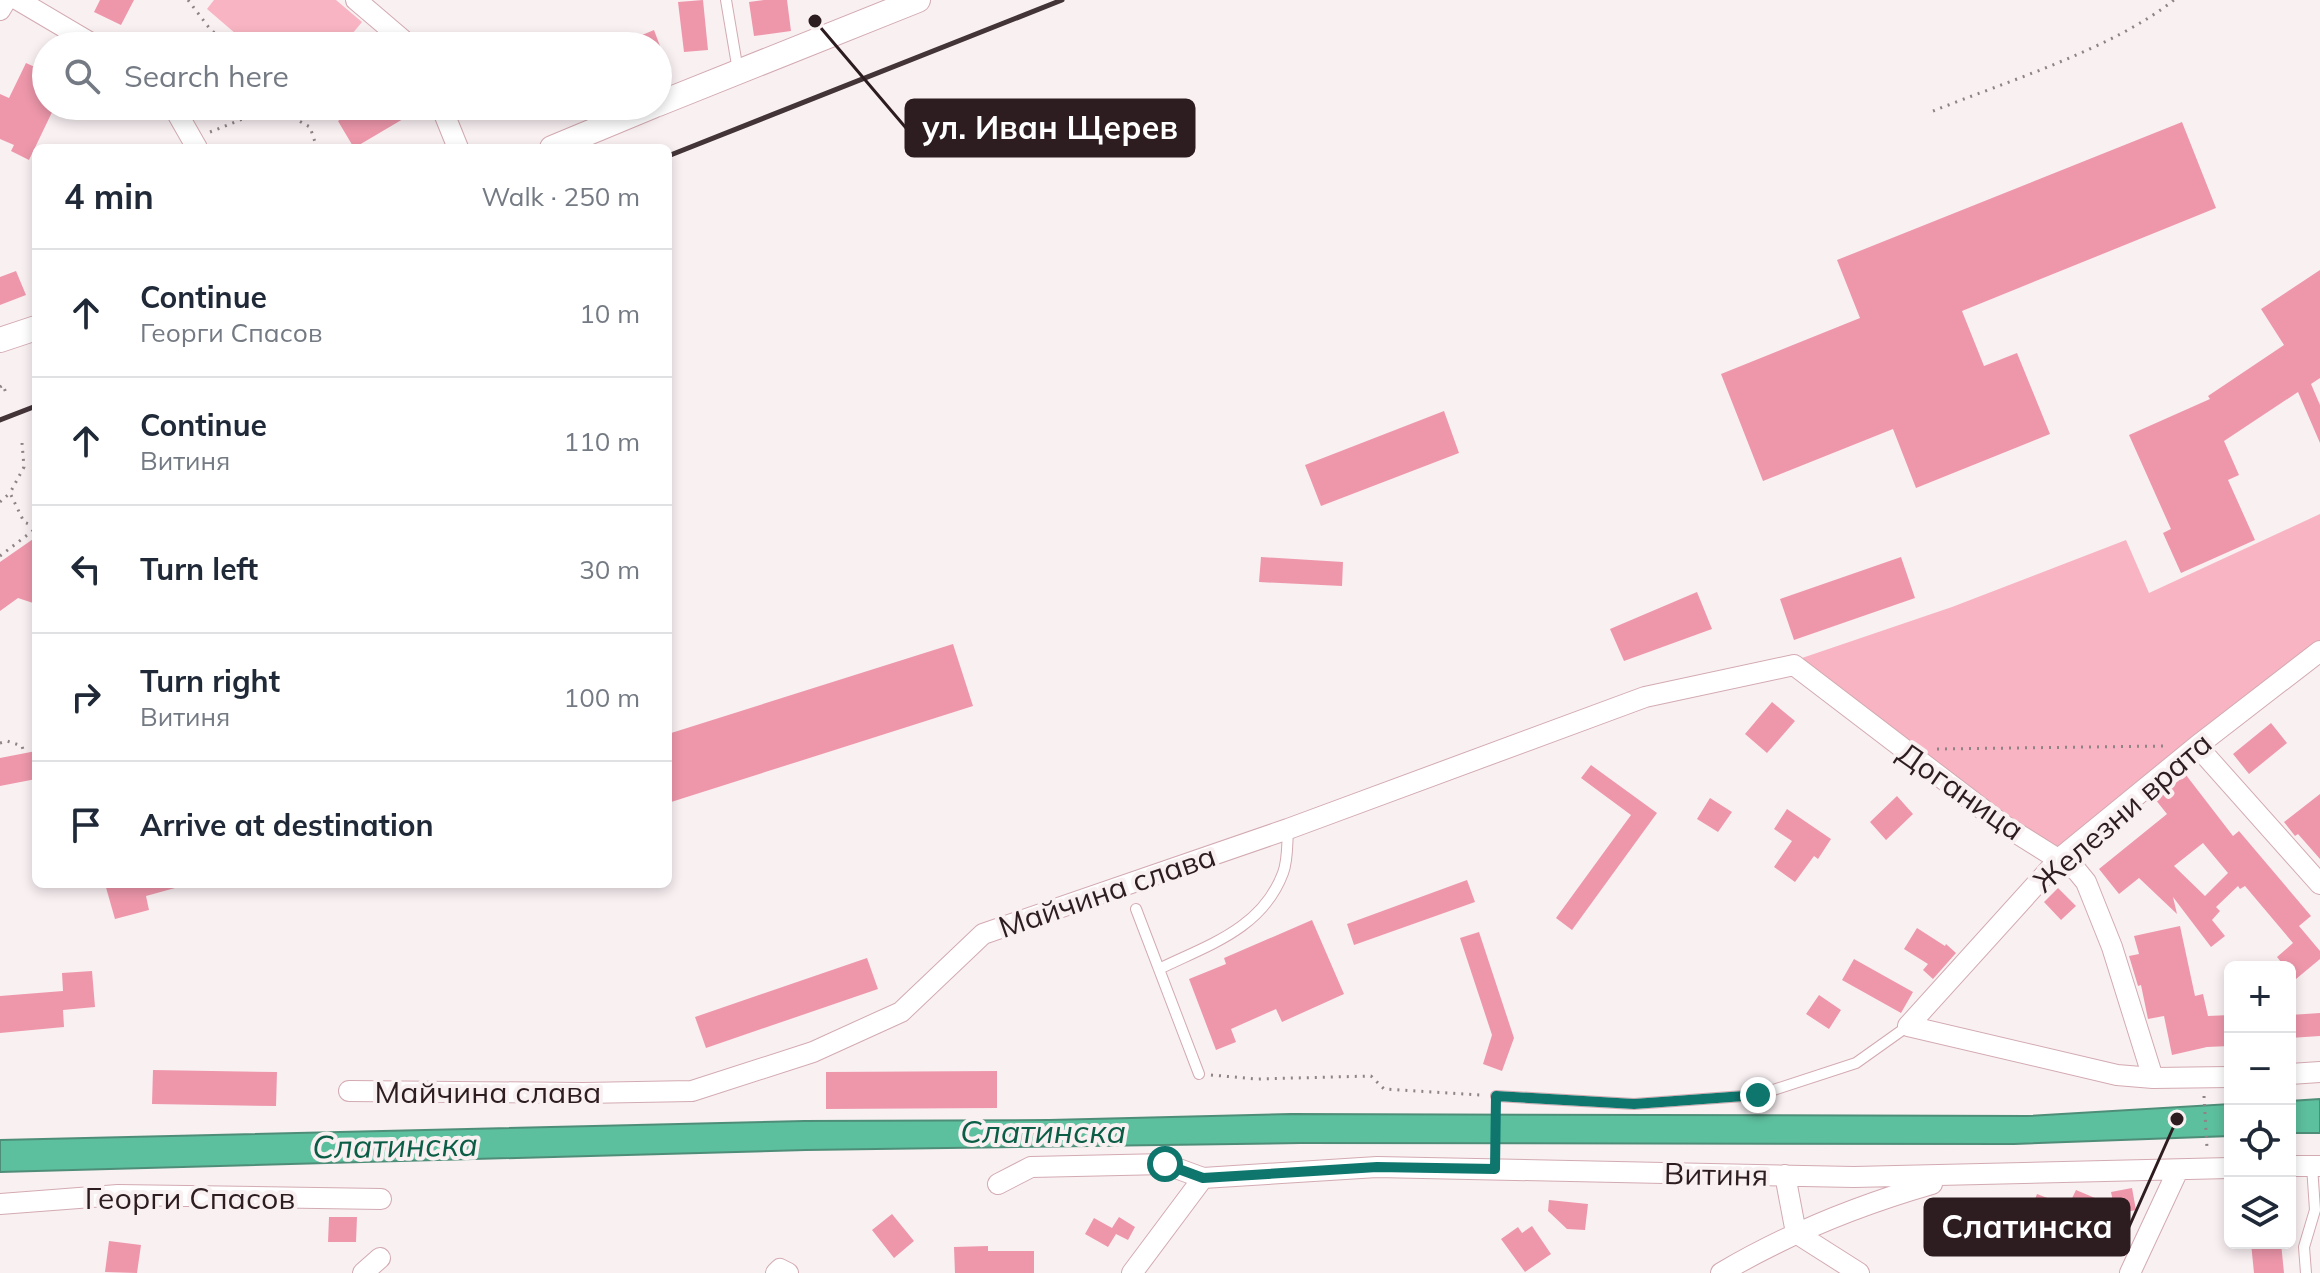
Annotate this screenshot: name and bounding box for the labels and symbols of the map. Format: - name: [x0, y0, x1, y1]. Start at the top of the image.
- callout: ул. Иван Щерев: [906, 100, 1194, 156]
- text: ул. Иван Щерев: [922, 107, 1178, 147]
- street label: Железни врата: [2025, 724, 2219, 900]
- street label: Доганица: [1890, 734, 2032, 848]
- street label: Майчина слава: [994, 836, 1220, 946]
- street label: Майчина слава: [375, 1073, 601, 1111]
- route end: [1740, 1077, 1776, 1113]
- water label: Слатинска: [960, 1111, 1126, 1151]
- water label: Слатинска: [312, 1124, 478, 1166]
- route start: [1147, 1146, 1183, 1182]
- street label: Витиня: [1664, 1154, 1768, 1194]
- street label: Георги Спасов: [85, 1179, 295, 1217]
- callout: Слатинска: [1925, 1199, 2129, 1255]
- text: Слатинска: [1941, 1206, 2113, 1246]

